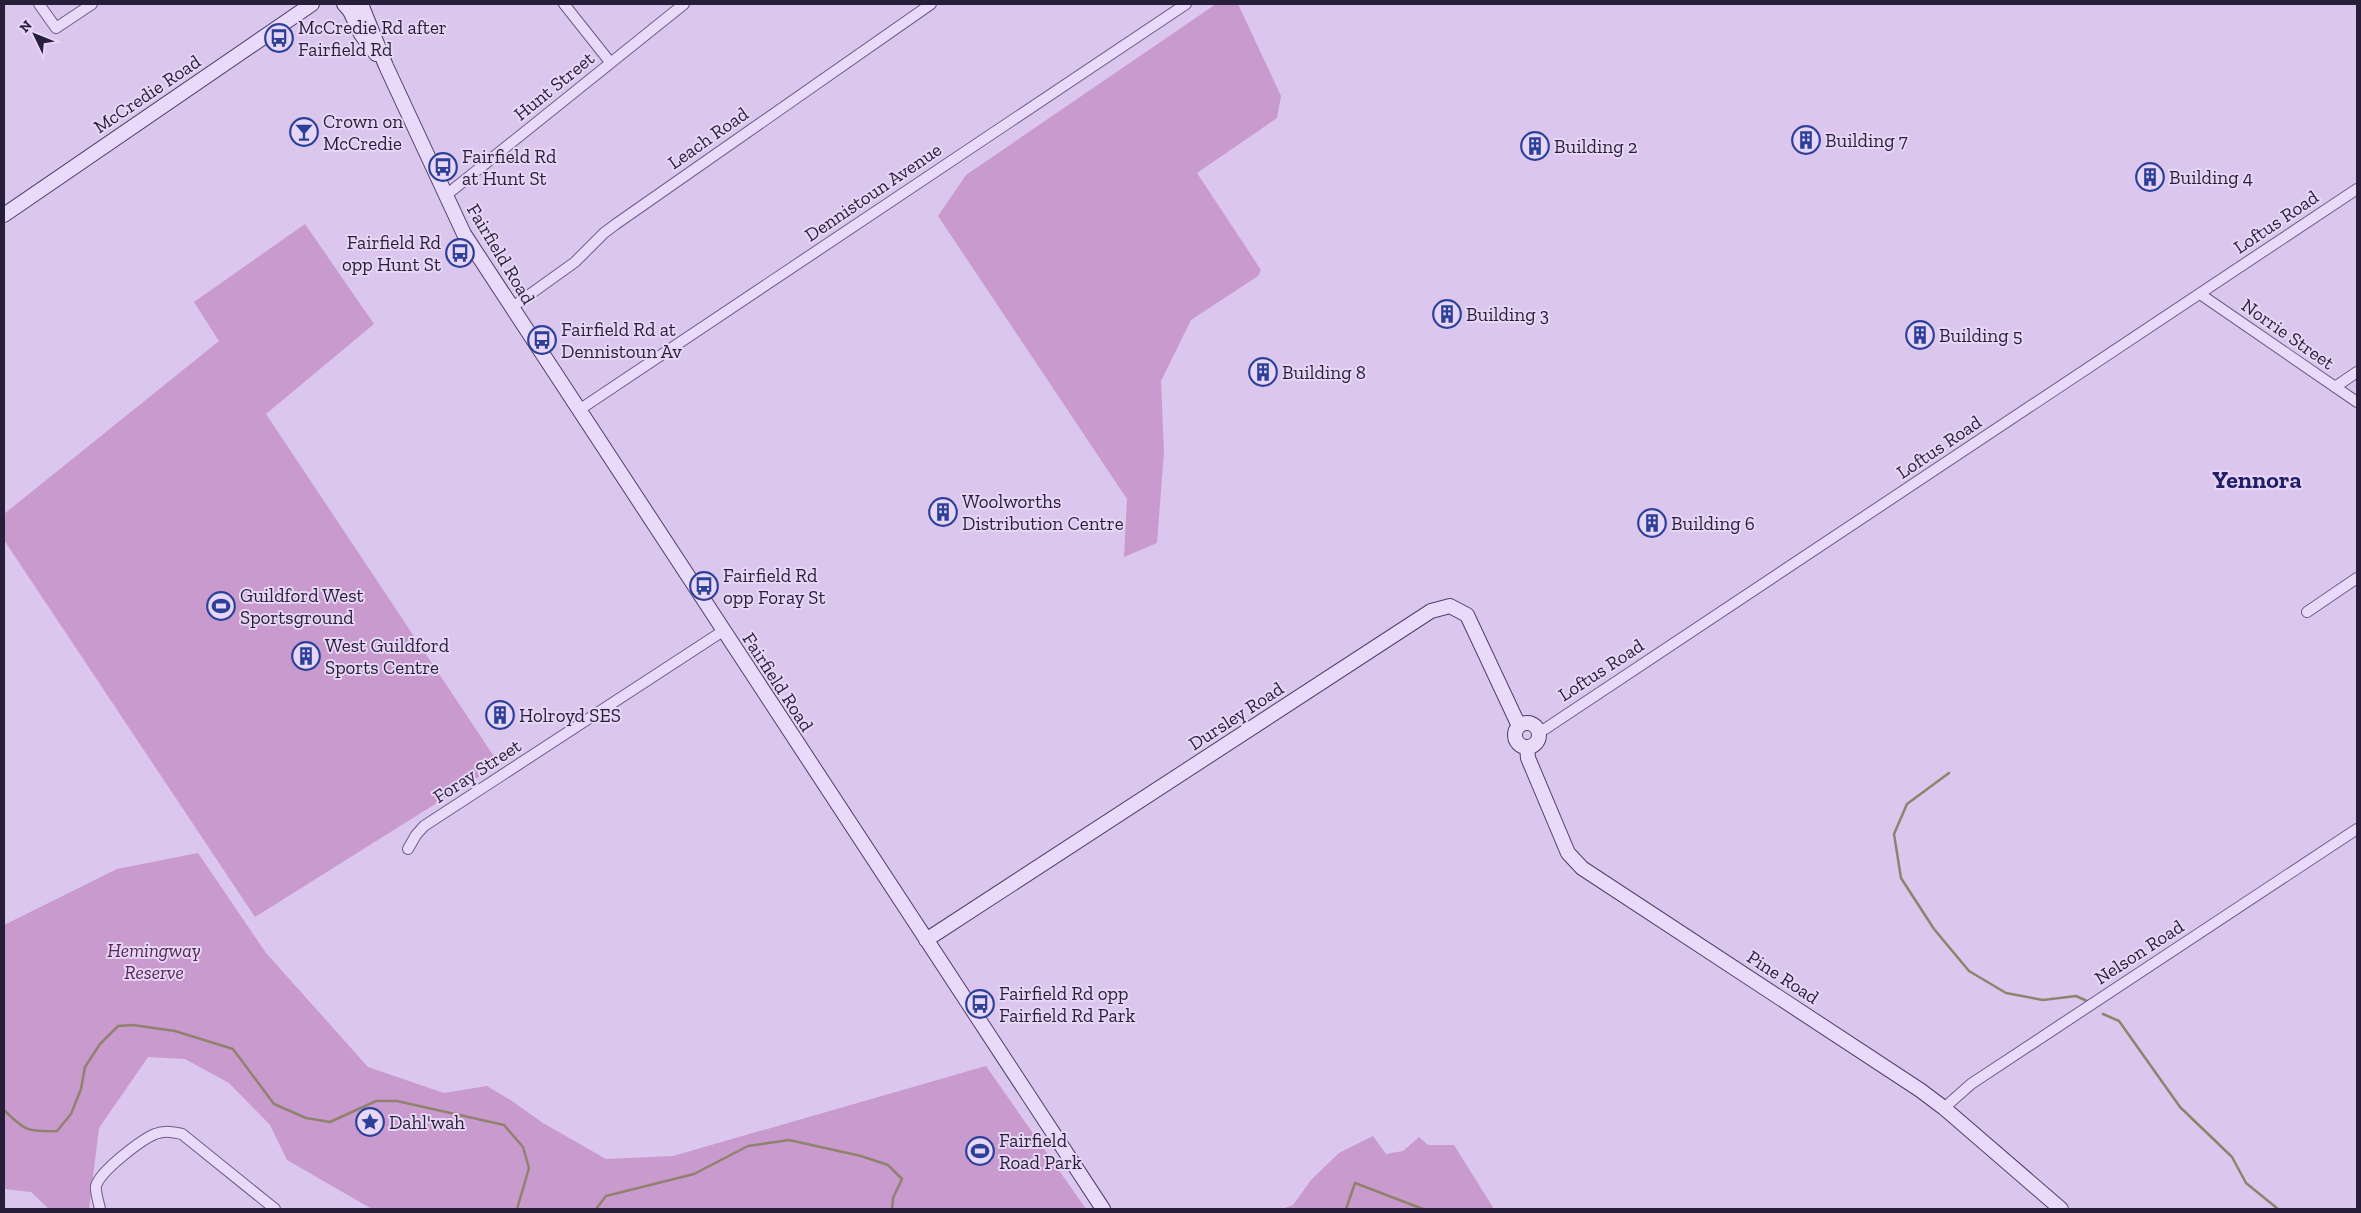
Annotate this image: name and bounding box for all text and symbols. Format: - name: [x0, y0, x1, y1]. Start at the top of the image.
- north arrow: [10, 10, 60, 60]
- place label: McCredie Rd after Fairfield Rd: [298, 16, 447, 61]
- text: N: [16, 17, 36, 36]
- bus stop icon: McCredie Rd after Fairfield Rd: [264, 23, 294, 53]
- street label: Hunt Street: [509, 47, 599, 125]
- street label: McCredie Road: [89, 49, 205, 138]
- street label: Leach Road: [663, 102, 753, 174]
- place label: Crown on McCredie: [323, 110, 403, 155]
- bar icon: Crown on McCredie: [289, 117, 319, 147]
- building icon: Building 7: [1791, 125, 1821, 155]
- place label: Building 7: [1825, 129, 1908, 152]
- building icon: Building 2: [1520, 131, 1550, 161]
- place label: Building 2: [1554, 135, 1638, 158]
- street label: Dennistoun Avenue: [800, 138, 946, 246]
- place label: Fairfield Rd at Hunt St: [462, 145, 557, 190]
- bus stop icon: Fairfield Rd at Hunt St: [428, 152, 458, 182]
- building icon: Building 4: [2135, 162, 2165, 192]
- place label: Building 4: [2169, 166, 2253, 189]
- street label: Loftus Road: [2229, 185, 2323, 259]
- street label: Fairfield Road: [462, 200, 540, 309]
- place label: Fairfield Rd opp Hunt St: [342, 231, 442, 276]
- bus stop icon: Fairfield Rd opp Hunt St: [445, 238, 475, 268]
- street label: Norrie Street: [2237, 294, 2339, 374]
- building icon: Building 3: [1432, 299, 1462, 329]
- place label: Building 3: [1466, 303, 1549, 326]
- place label: Fairfield Rd at Dennistoun Av: [561, 318, 682, 363]
- building icon: Building 5: [1905, 320, 1935, 350]
- place label: Building 5: [1939, 324, 2023, 347]
- bus stop icon: Fairfield Rd at Dennistoun Av: [527, 325, 557, 355]
- building icon: Building 8: [1248, 357, 1278, 387]
- place label: Building 8: [1282, 361, 1366, 384]
- street label: Loftus Road: [1892, 410, 1986, 484]
- district label: Yennora: [2212, 465, 2302, 494]
- place label: Woolworths Distribution Centre: [962, 490, 1124, 535]
- building icon: Woolworths Distribution Centre: [928, 497, 958, 527]
- building icon: Building 6: [1637, 508, 1667, 538]
- place label: Building 6: [1671, 512, 1755, 535]
- place label: Fairfield Rd opp Foray St: [723, 564, 825, 609]
- bus stop icon: Fairfield Rd opp Foray St: [689, 571, 719, 601]
- place label: Guildford West Sportsground: [240, 584, 364, 629]
- sports icon: Guildford West Sportsground: [206, 591, 236, 621]
- street label: Fairfield Road: [738, 628, 819, 736]
- place label: West Guildford Sports Centre: [325, 634, 450, 679]
- street label: Loftus Road: [1554, 634, 1649, 706]
- building icon: West Guildford Sports Centre: [291, 641, 321, 671]
- street label: Dursley Road: [1184, 677, 1288, 755]
- building icon: Holroyd SES: [485, 700, 515, 730]
- place label: Holroyd SES: [519, 704, 621, 727]
- street label: Foray Street: [429, 734, 525, 808]
- street label: Nelson Road: [2090, 914, 2188, 989]
- park label: Hemingway Reserve: [107, 939, 201, 984]
- street label: Pine Road: [1743, 945, 1824, 1009]
- place label: Fairfield Rd opp Fairfield Rd Park: [999, 982, 1136, 1027]
- bus stop icon: Fairfield Rd opp Fairfield Rd Park: [965, 989, 995, 1019]
- place icon: Dahl'wah: [355, 1107, 385, 1137]
- place label: Dahl'wah: [389, 1111, 465, 1134]
- place label: Fairfield Road Park: [999, 1129, 1082, 1174]
- sports icon: Fairfield Road Park: [965, 1136, 995, 1166]

